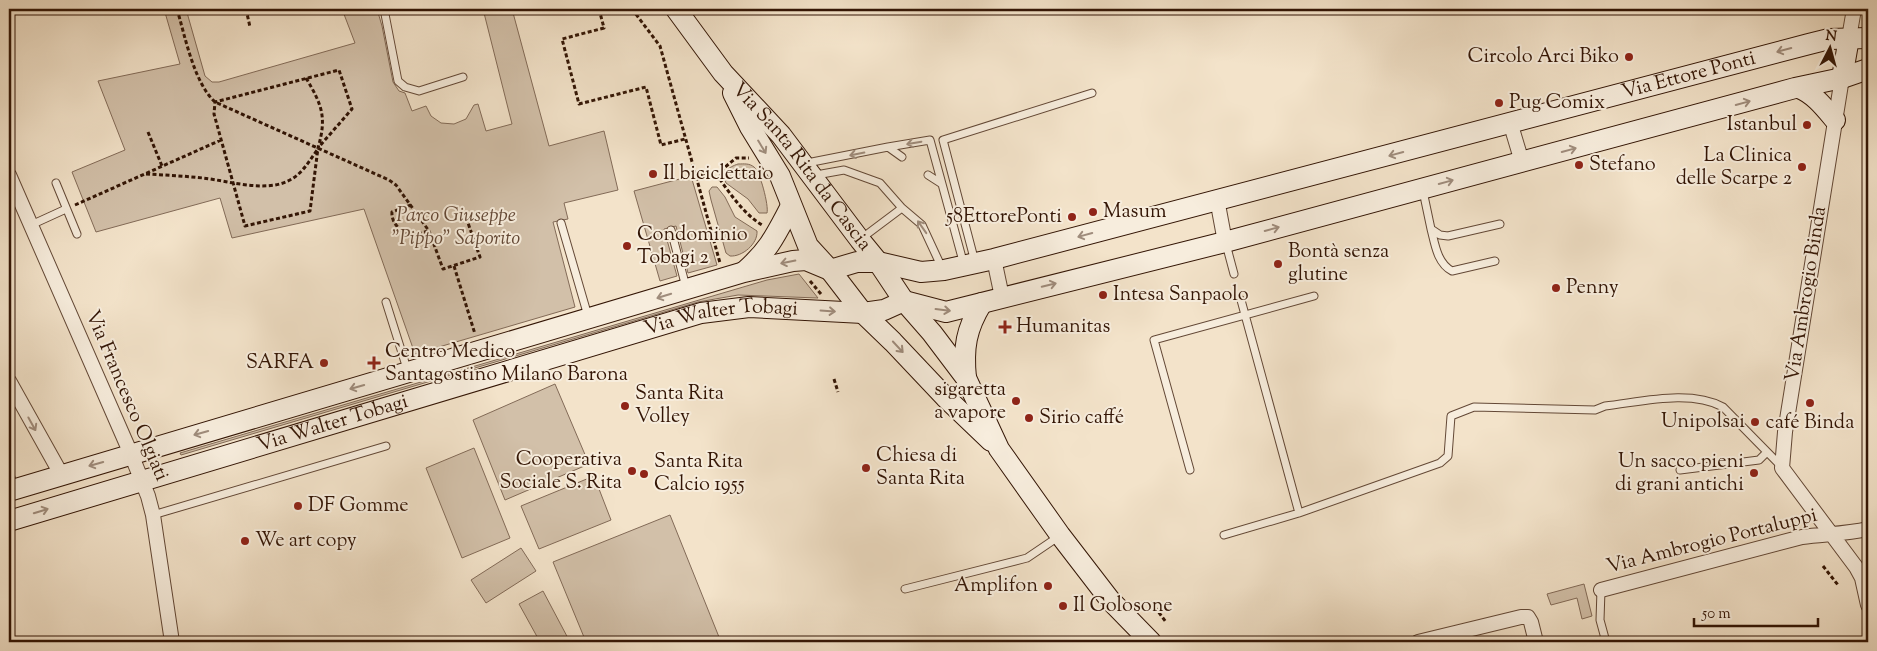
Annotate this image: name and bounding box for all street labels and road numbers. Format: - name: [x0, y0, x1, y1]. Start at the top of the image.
- street label: Via Ettore Ponti: [1618, 44, 1759, 107]
- street label: Via Santa Rita da Cascia: [725, 76, 878, 258]
- street label: Via Ambrogio Binda: [1779, 204, 1835, 384]
- street label: Via Walter Tobagi: [641, 292, 799, 344]
- street label: Via Francesco Olgiati: [77, 306, 175, 486]
- street label: Via Walter Tobagi: [254, 387, 412, 460]
- street label: Via Ambrogio Portaluppi: [1604, 502, 1821, 582]

